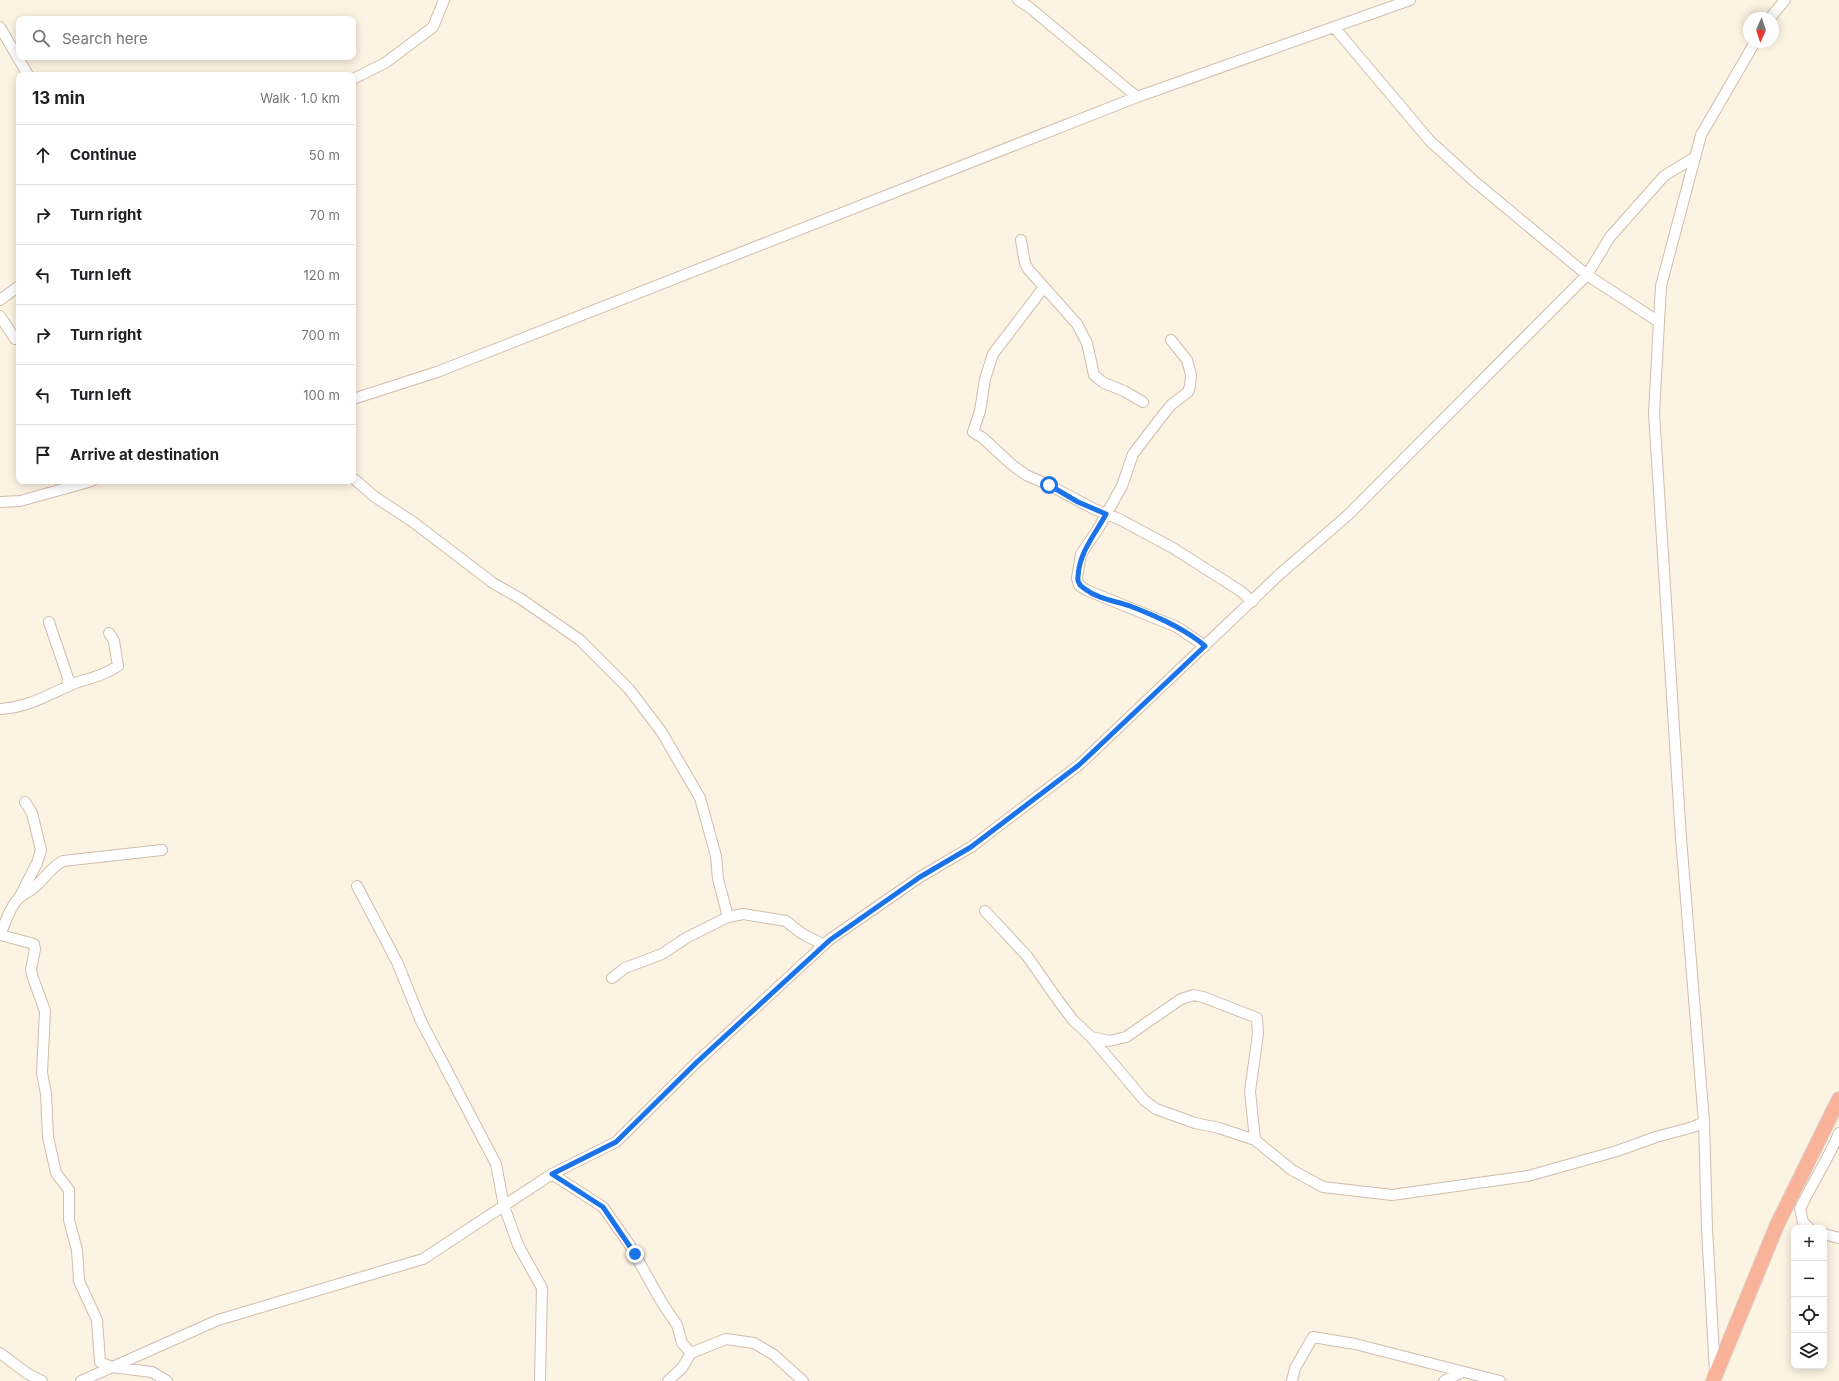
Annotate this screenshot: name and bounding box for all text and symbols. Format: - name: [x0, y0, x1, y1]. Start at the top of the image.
- north arrow: [1743, 12, 1779, 48]
- search box: [16, 16, 356, 60]
- icon: search: [30, 27, 52, 49]
- text: Search here: [62, 29, 148, 48]
- text: 13 min: [32, 88, 85, 108]
- text: Walk · 1.0 km: [260, 90, 340, 106]
- icon: ahead: [32, 144, 54, 166]
- text: Continue: [70, 145, 137, 164]
- text: 50 m: [309, 147, 340, 163]
- icon: right: [32, 204, 54, 226]
- text: Turn right: [70, 205, 142, 224]
- text: 70 m: [310, 207, 340, 223]
- icon: left: [32, 264, 54, 286]
- text: Turn left: [70, 265, 131, 284]
- text: 120 m: [304, 267, 340, 283]
- icon: right: [32, 324, 54, 346]
- text: Turn right: [70, 325, 142, 344]
- text: 700 m: [301, 327, 340, 343]
- icon: left: [32, 384, 54, 406]
- text: Turn left: [70, 385, 131, 404]
- text: 100 m: [303, 387, 340, 403]
- icon: arrive: [32, 444, 54, 466]
- text: Arrive at destination: [70, 445, 219, 464]
- route start: [1040, 476, 1058, 494]
- map controls: [1791, 1225, 1827, 1369]
- button: +: [1791, 1225, 1827, 1261]
- route end: [626, 1245, 644, 1263]
- button: −: [1791, 1261, 1827, 1297]
- button: locate: [1791, 1297, 1827, 1333]
- button: layers: [1791, 1333, 1827, 1369]

